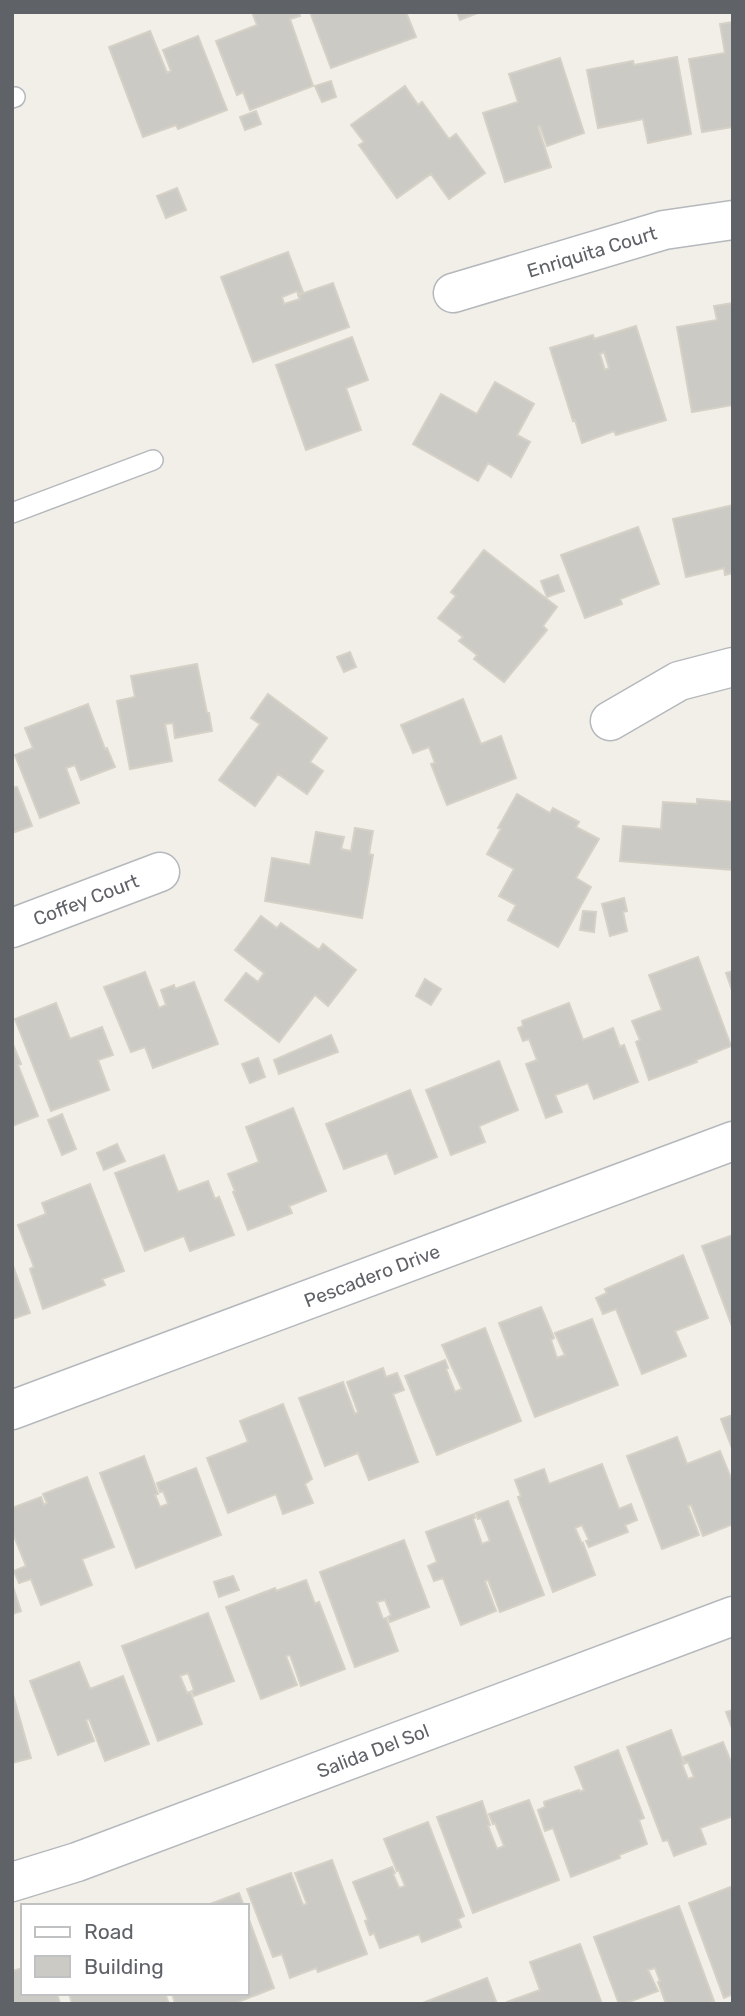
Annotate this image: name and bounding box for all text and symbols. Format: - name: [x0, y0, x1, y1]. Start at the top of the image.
- street label: Enriquita Court: [524, 221, 660, 283]
- street label: Coffey Court: [30, 869, 142, 931]
- street label: Pescadero Drive: [301, 1240, 443, 1312]
- street label: Salida Del Sol: [314, 1719, 432, 1783]
- legend: [21, 1904, 248, 1995]
- text: Road: [84, 1919, 134, 1944]
- text: Building: [84, 1954, 164, 1979]

